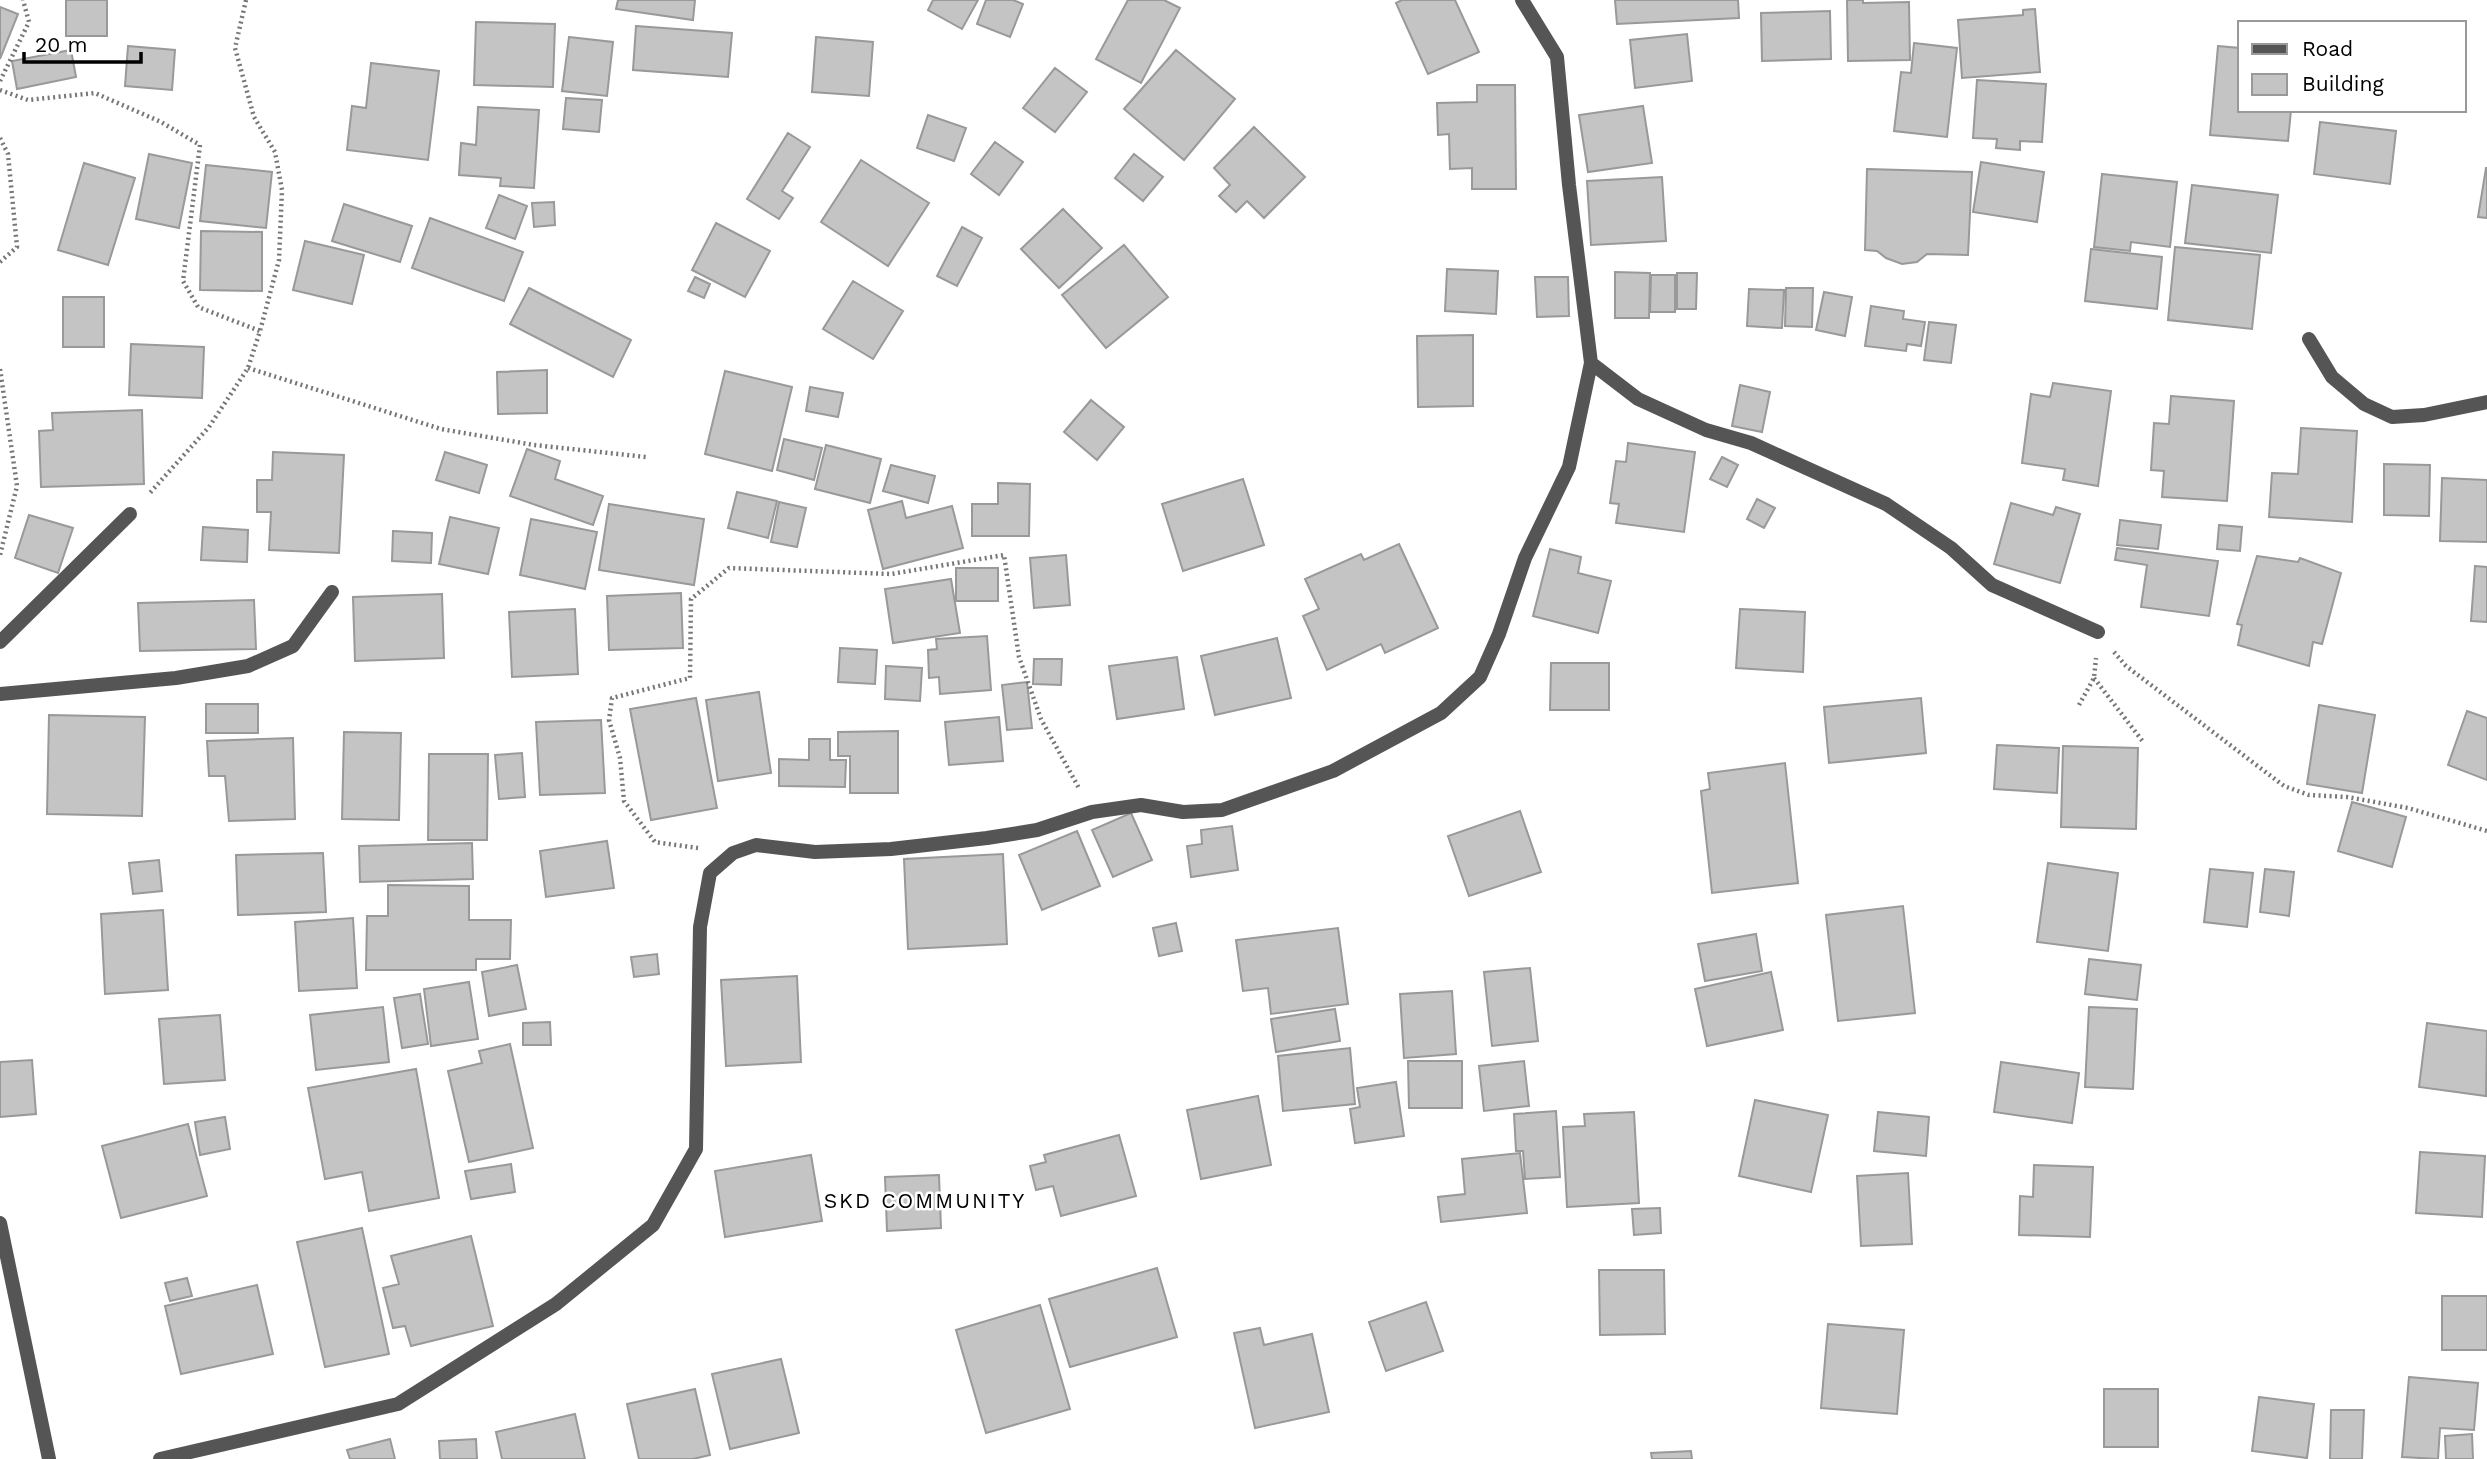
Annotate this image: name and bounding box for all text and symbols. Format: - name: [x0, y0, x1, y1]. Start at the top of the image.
- scale bar: [24, 21, 142, 65]
- legend: [2238, 21, 2466, 112]
- text: 20 m: [35, 32, 87, 57]
- text: Road: [2302, 36, 2353, 61]
- text: Building: [2302, 71, 2384, 96]
- district label: SKD COMMUNITY: [824, 1188, 1026, 1213]

